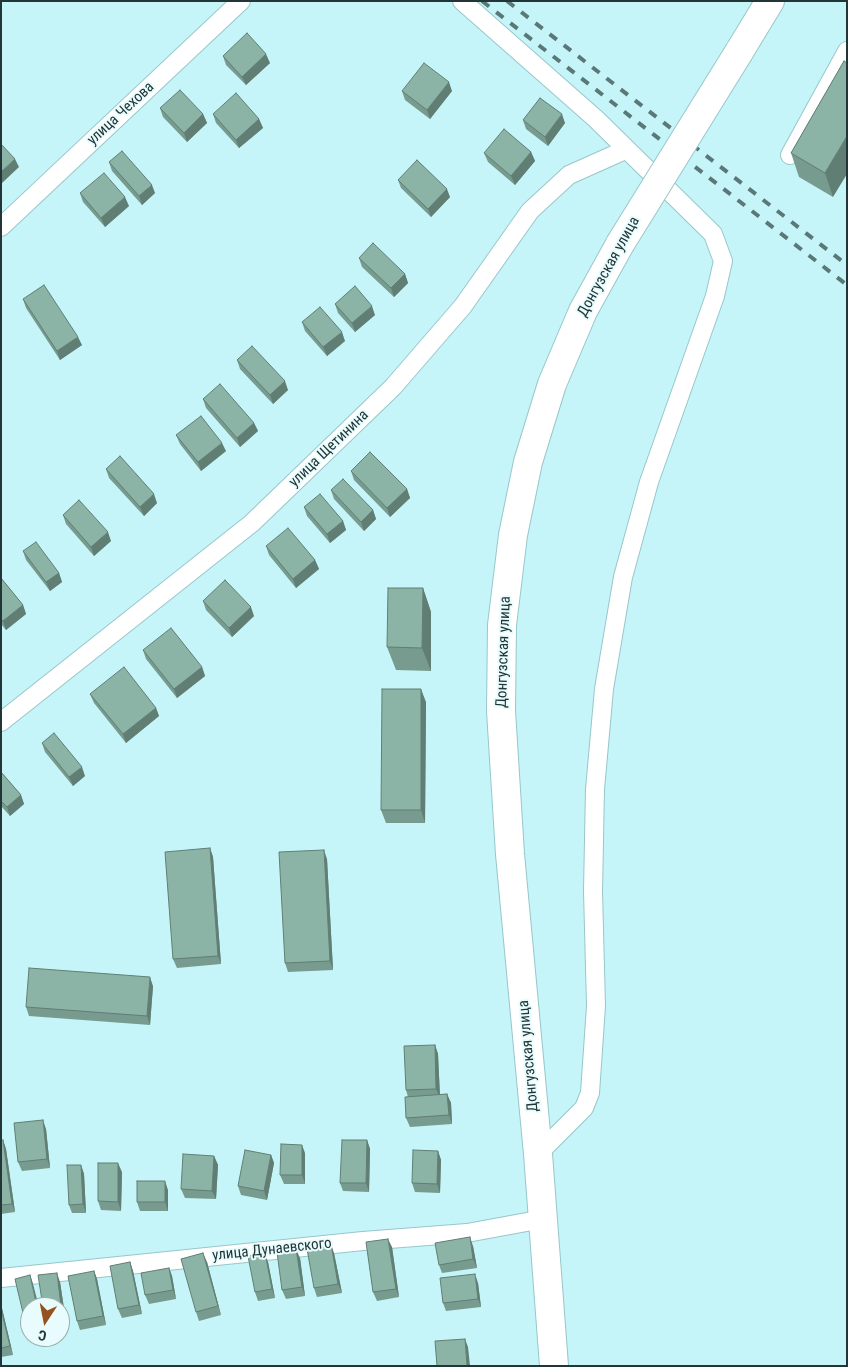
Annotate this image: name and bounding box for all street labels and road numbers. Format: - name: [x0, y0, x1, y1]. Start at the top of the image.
- street label: улица Чехова: [84, 79, 158, 149]
- street label: Донгузская улица: [574, 214, 644, 320]
- street label: улица Щетинина: [286, 407, 372, 491]
- street label: Донгузская улица: [493, 596, 515, 708]
- street label: Донгузская улица: [515, 999, 543, 1113]
- street label: улица Дунаевского: [212, 1235, 332, 1265]

